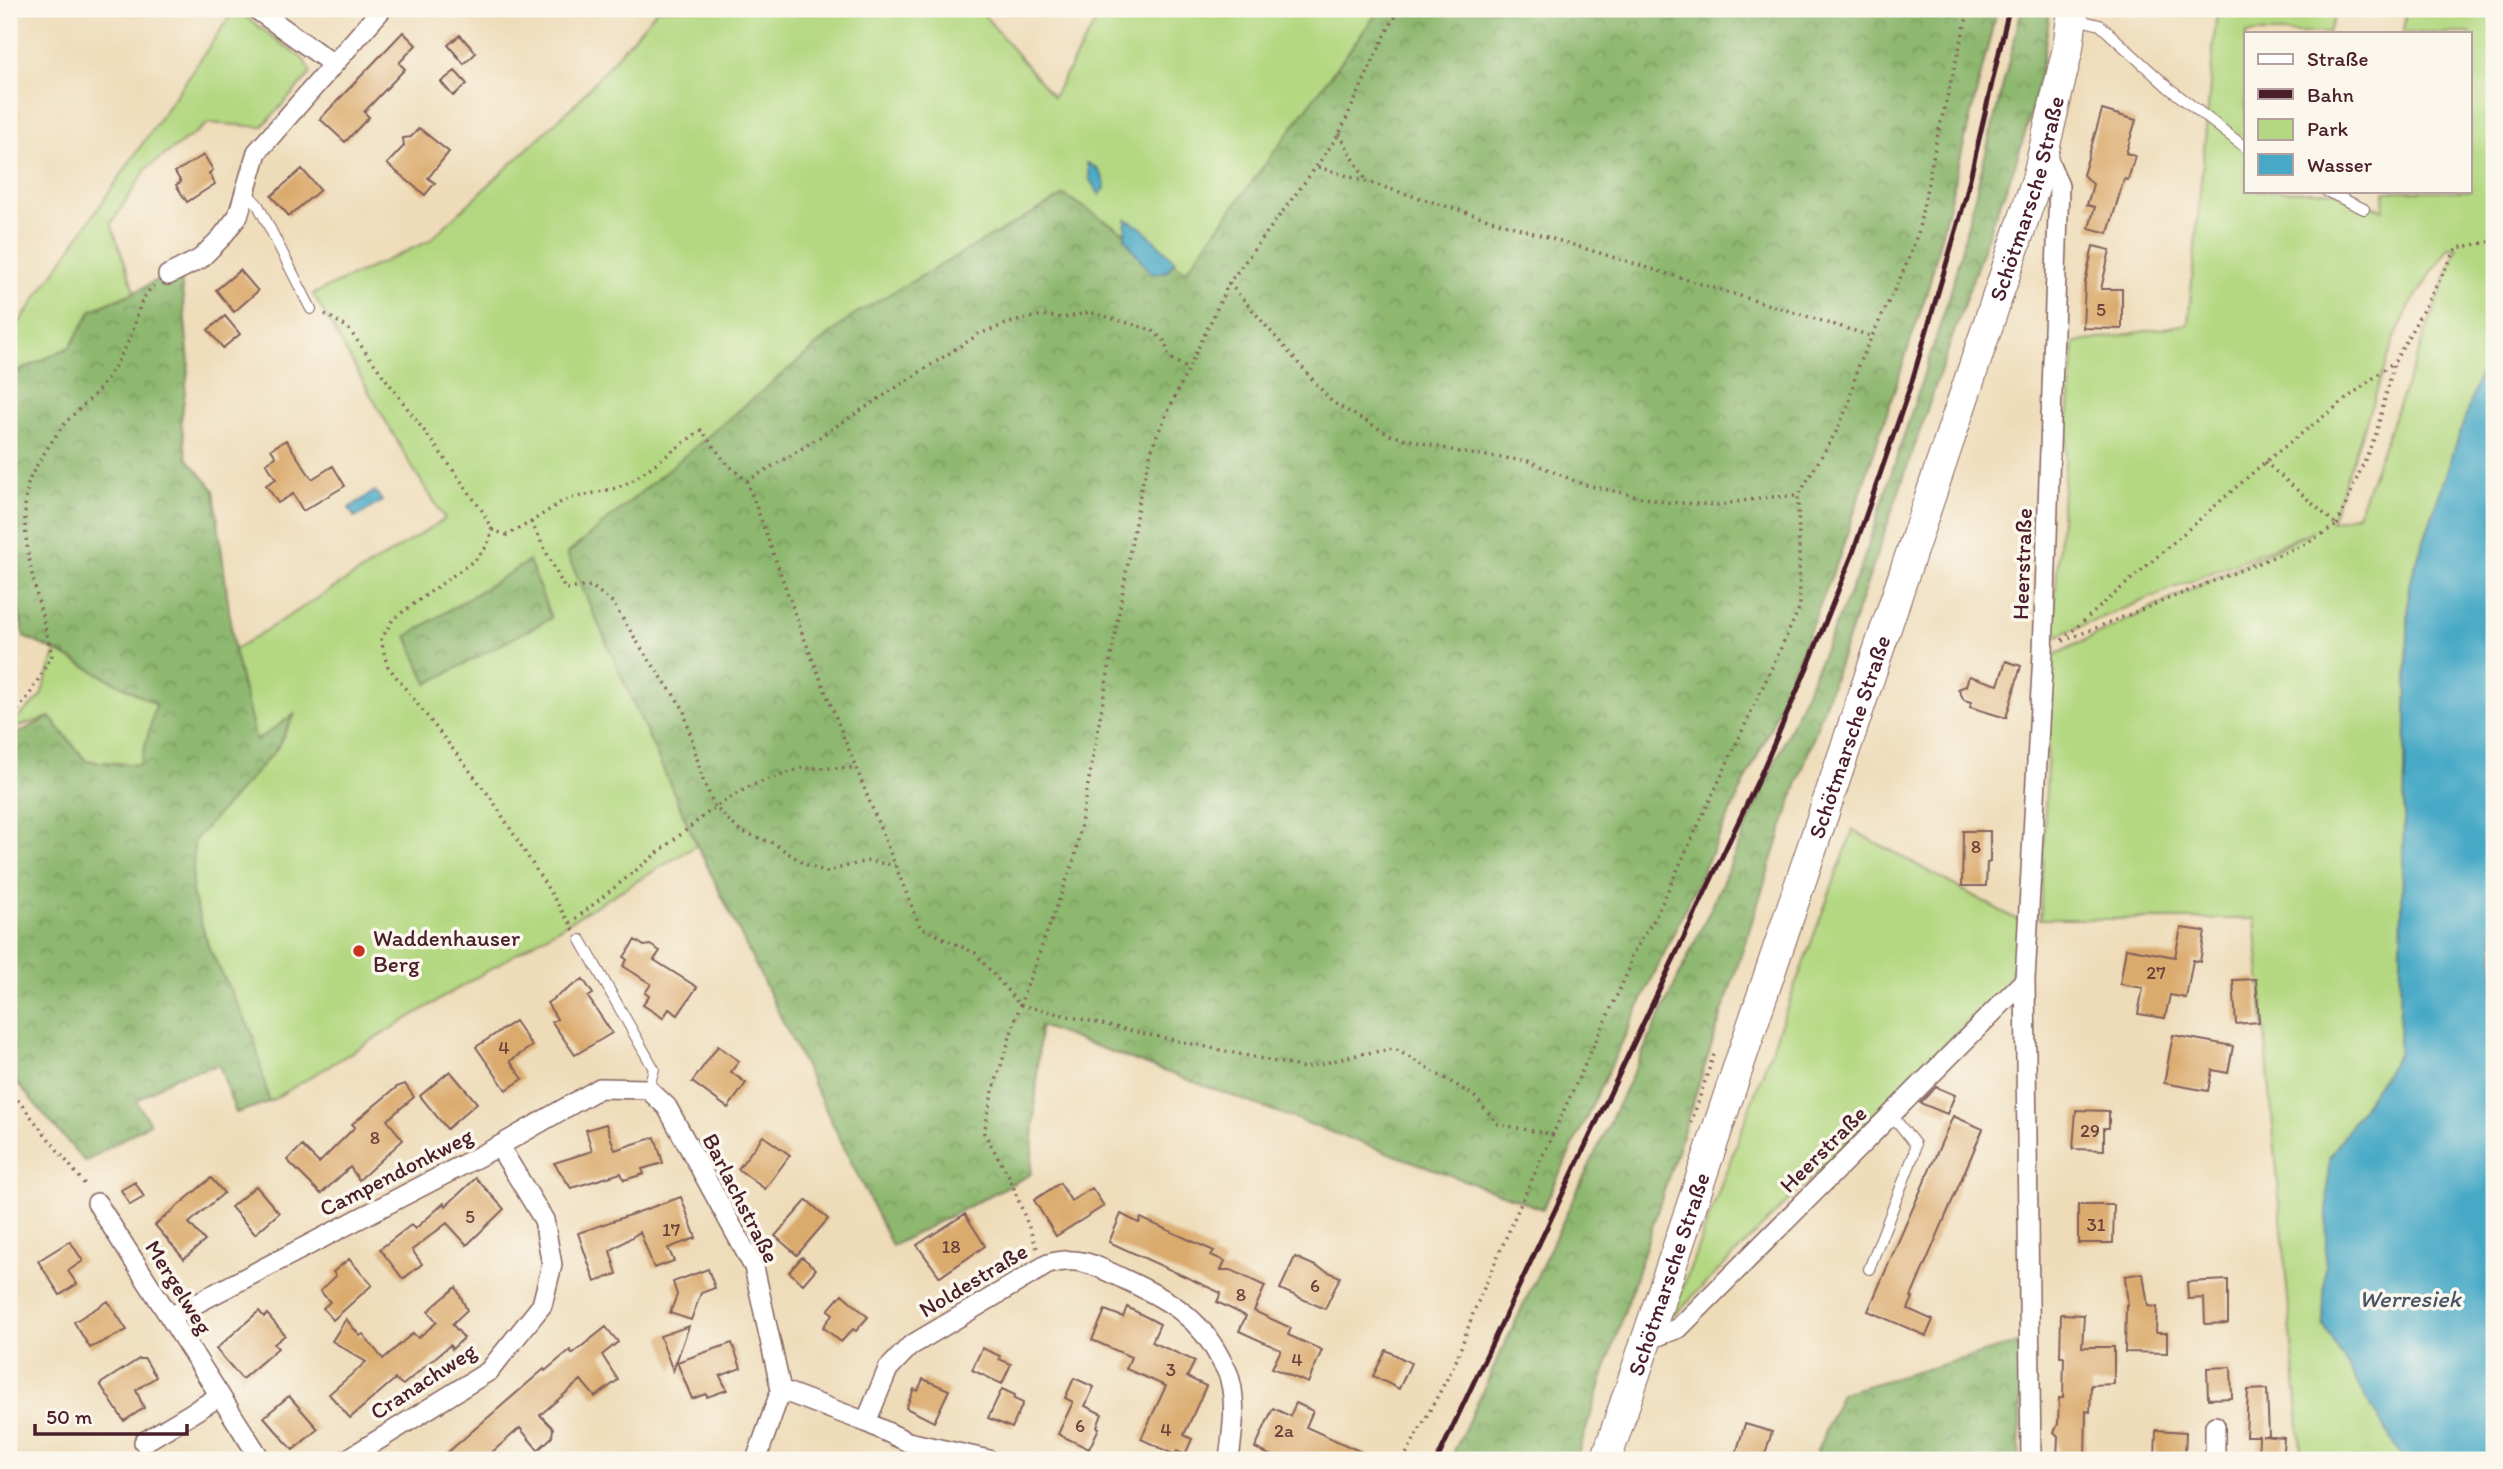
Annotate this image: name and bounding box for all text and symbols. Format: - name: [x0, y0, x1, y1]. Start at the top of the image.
- legend: [2244, 32, 2472, 192]
- text: Straße: [2307, 46, 2368, 71]
- text: Bahn: [2307, 82, 2354, 107]
- street label: Schötmarsche Straße: [1983, 93, 2070, 305]
- text: Park: [2307, 116, 2349, 141]
- text: Wasser: [2307, 152, 2373, 177]
- house number: 5: [2096, 298, 2106, 321]
- street label: Heerstraße: [2006, 508, 2038, 620]
- street label: Schötmarsche Straße: [1802, 632, 1897, 842]
- house number: 8: [1971, 835, 1981, 858]
- place label: Waddenhauser Berg: [373, 924, 520, 978]
- marker: Waddenhauser Berg: [351, 943, 367, 959]
- house number: 27: [2146, 961, 2166, 984]
- house number: 4: [498, 1036, 510, 1059]
- street label: Heerstraße: [1774, 1100, 1872, 1198]
- house number: 29: [2080, 1119, 2100, 1142]
- street label: Campendonkweg: [315, 1121, 478, 1223]
- house number: 8: [370, 1126, 380, 1149]
- street label: Barlachstraße: [696, 1128, 786, 1268]
- street label: Schötmarsche Straße: [1621, 1169, 1716, 1380]
- house number: 5: [465, 1205, 475, 1228]
- house number: 31: [2086, 1213, 2106, 1236]
- house number: 17: [662, 1218, 680, 1241]
- street label: Mergelweg: [139, 1235, 219, 1340]
- house number: 18: [941, 1235, 961, 1258]
- street label: Noldestraße: [914, 1237, 1032, 1323]
- house number: 6: [1310, 1274, 1320, 1297]
- house number: 8: [1236, 1283, 1246, 1306]
- water label: Werresiek: [2359, 1284, 2463, 1313]
- street label: Cranachweg: [365, 1336, 482, 1426]
- house number: 4: [1291, 1348, 1303, 1371]
- house number: 3: [1166, 1358, 1176, 1381]
- scale bar: [35, 1392, 187, 1436]
- text: 50 m: [46, 1404, 93, 1429]
- house number: 6: [1075, 1414, 1085, 1437]
- house number: 4: [1160, 1418, 1172, 1441]
- house number: 2a: [1274, 1419, 1294, 1442]

